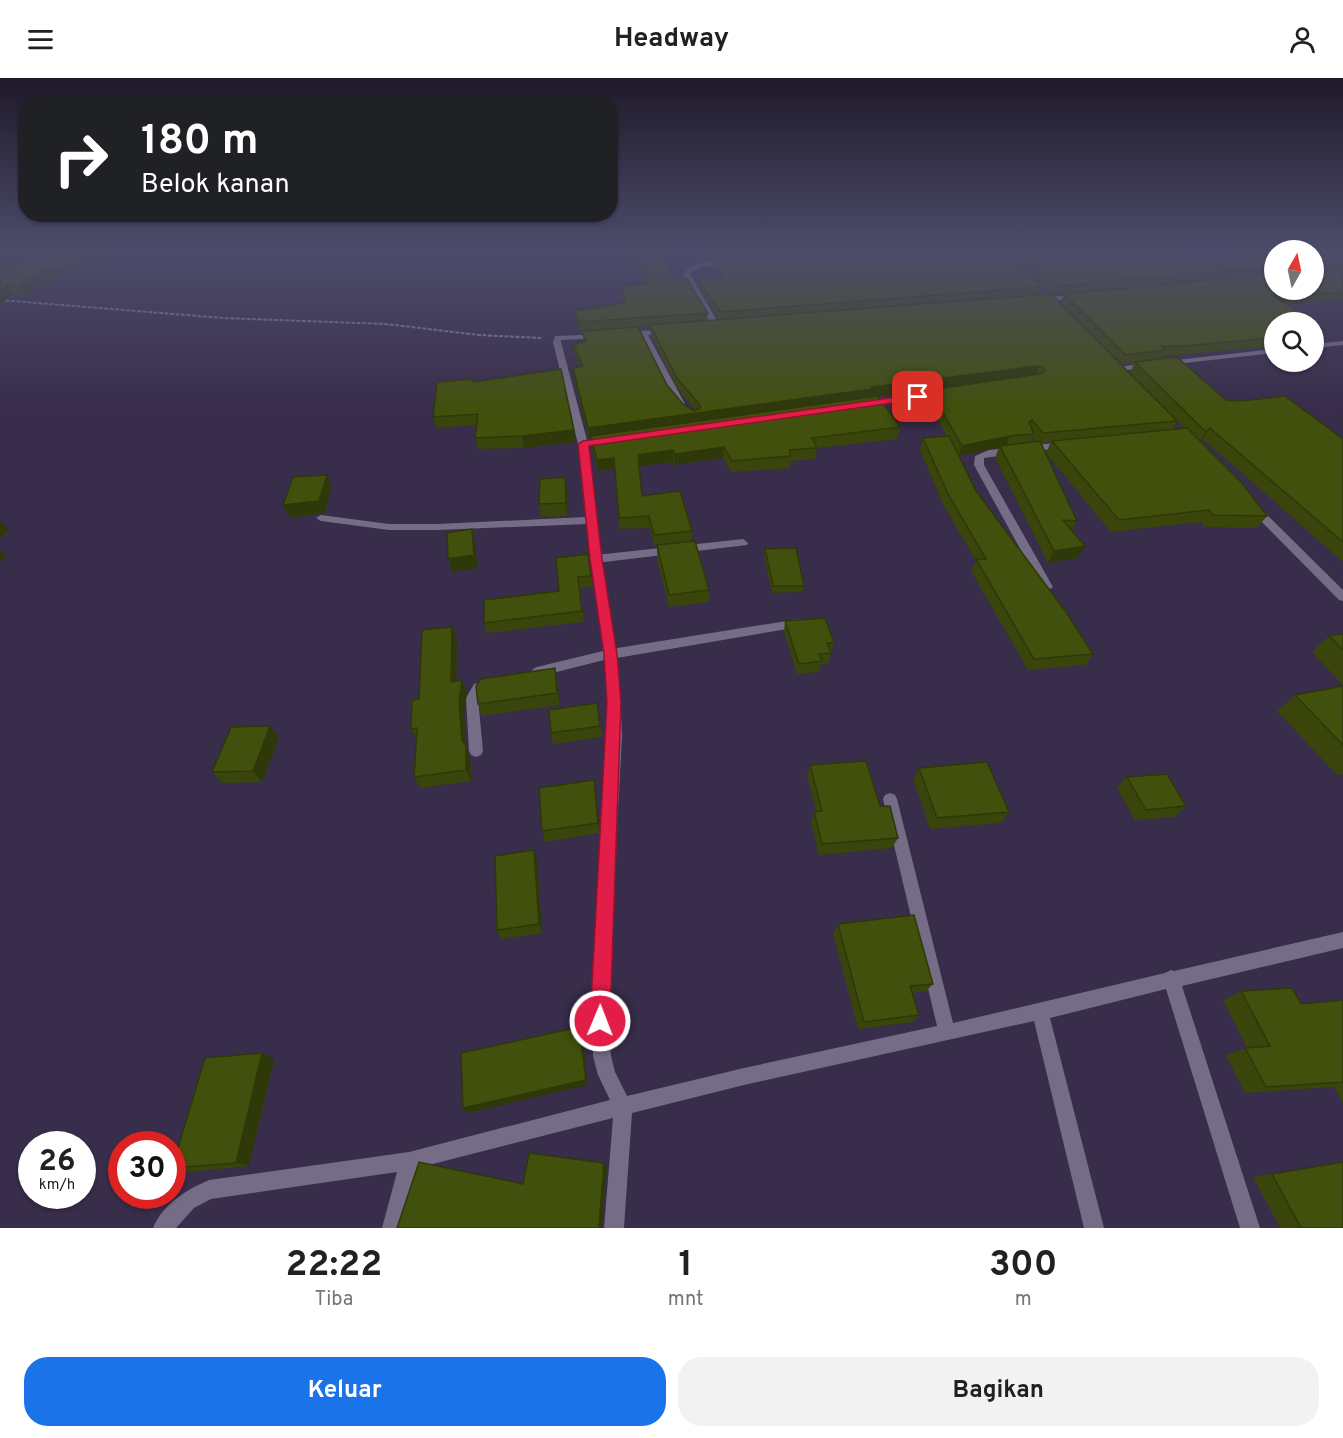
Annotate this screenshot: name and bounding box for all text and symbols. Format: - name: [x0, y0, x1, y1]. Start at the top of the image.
- text: Headway: [614, 22, 729, 56]
- icon: menu: [24, 23, 57, 56]
- icon: person: [1286, 23, 1319, 56]
- text: 180 m: [141, 116, 258, 169]
- icon: right: [42, 120, 120, 198]
- text: Belok kanan: [141, 168, 290, 202]
- north arrow: [1264, 240, 1324, 300]
- map controls: [1264, 240, 1324, 372]
- button: search: [1264, 312, 1324, 372]
- pin: [892, 371, 943, 422]
- icon: arrive: [901, 380, 934, 413]
- position arrow: [568, 989, 632, 1053]
- speed limit sign: 30: [108, 1131, 186, 1209]
- text: 26: [39, 1144, 75, 1181]
- text: km/h: [39, 1176, 75, 1195]
- text: 22:22: [285, 1243, 382, 1289]
- text: 1: [678, 1243, 693, 1289]
- text: 300: [989, 1243, 1058, 1289]
- text: Tiba: [315, 1287, 353, 1313]
- text: mnt: [668, 1287, 704, 1313]
- text: m: [1015, 1287, 1032, 1313]
- button: Keluar: [24, 1357, 666, 1426]
- button: Bagikan: [678, 1357, 1319, 1426]

